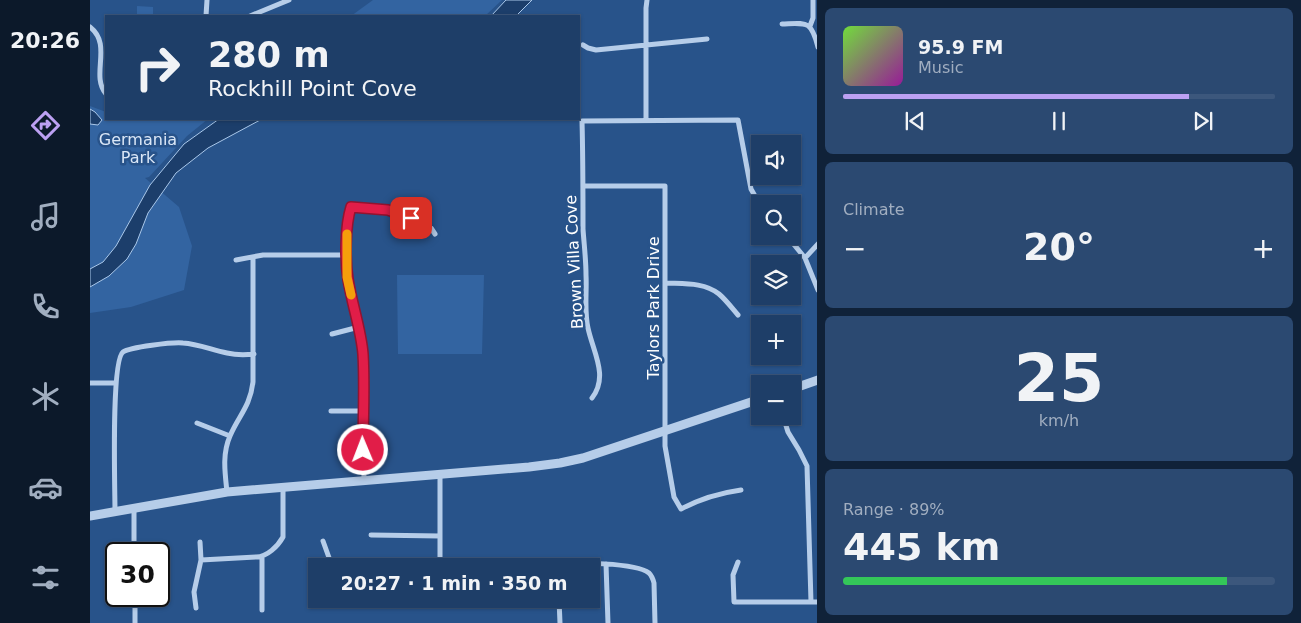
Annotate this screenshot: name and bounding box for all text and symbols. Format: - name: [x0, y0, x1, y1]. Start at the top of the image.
- text: 20:26: [10, 28, 80, 53]
- icon: right: [125, 35, 190, 100]
- text: 280 m: [208, 35, 330, 75]
- text: 95.9 FM: [918, 36, 1003, 58]
- text: Music: [918, 58, 964, 77]
- text: Rockhill Point Cove: [208, 76, 417, 101]
- icon: previous: [901, 107, 929, 135]
- icon: pause: [1045, 107, 1073, 135]
- icon: next: [1189, 107, 1217, 135]
- icon: directions: [28, 108, 63, 143]
- park label: Germania Park: [99, 130, 177, 167]
- map controls: [751, 135, 801, 425]
- button: sound: [751, 135, 801, 185]
- street label: Brown Villa Cove: [561, 194, 587, 330]
- button: search: [751, 195, 801, 245]
- pin: [390, 197, 432, 239]
- icon: music: [28, 199, 63, 234]
- text: Climate: [843, 200, 905, 219]
- icon: arrive: [397, 204, 425, 232]
- text: 20°: [1023, 225, 1095, 269]
- text: −: [843, 232, 866, 265]
- text: +: [1252, 232, 1275, 265]
- street label: Taylors Park Drive: [644, 237, 663, 380]
- button: layers: [751, 255, 801, 305]
- icon: phone: [28, 289, 63, 324]
- button: +: [751, 315, 801, 365]
- text: 25: [1014, 341, 1104, 416]
- button: −: [751, 375, 801, 425]
- icon: climate: [28, 379, 63, 414]
- text: km/h: [1039, 411, 1079, 430]
- position arrow: [336, 423, 388, 475]
- icon: car: [28, 470, 63, 505]
- text: Range · 89%: [843, 500, 945, 519]
- text: 445 km: [843, 525, 1000, 569]
- speed limit sign: 30: [105, 542, 170, 607]
- icon: filters: [28, 560, 63, 595]
- text: 20:27 · 1 min · 350 m: [340, 572, 568, 594]

